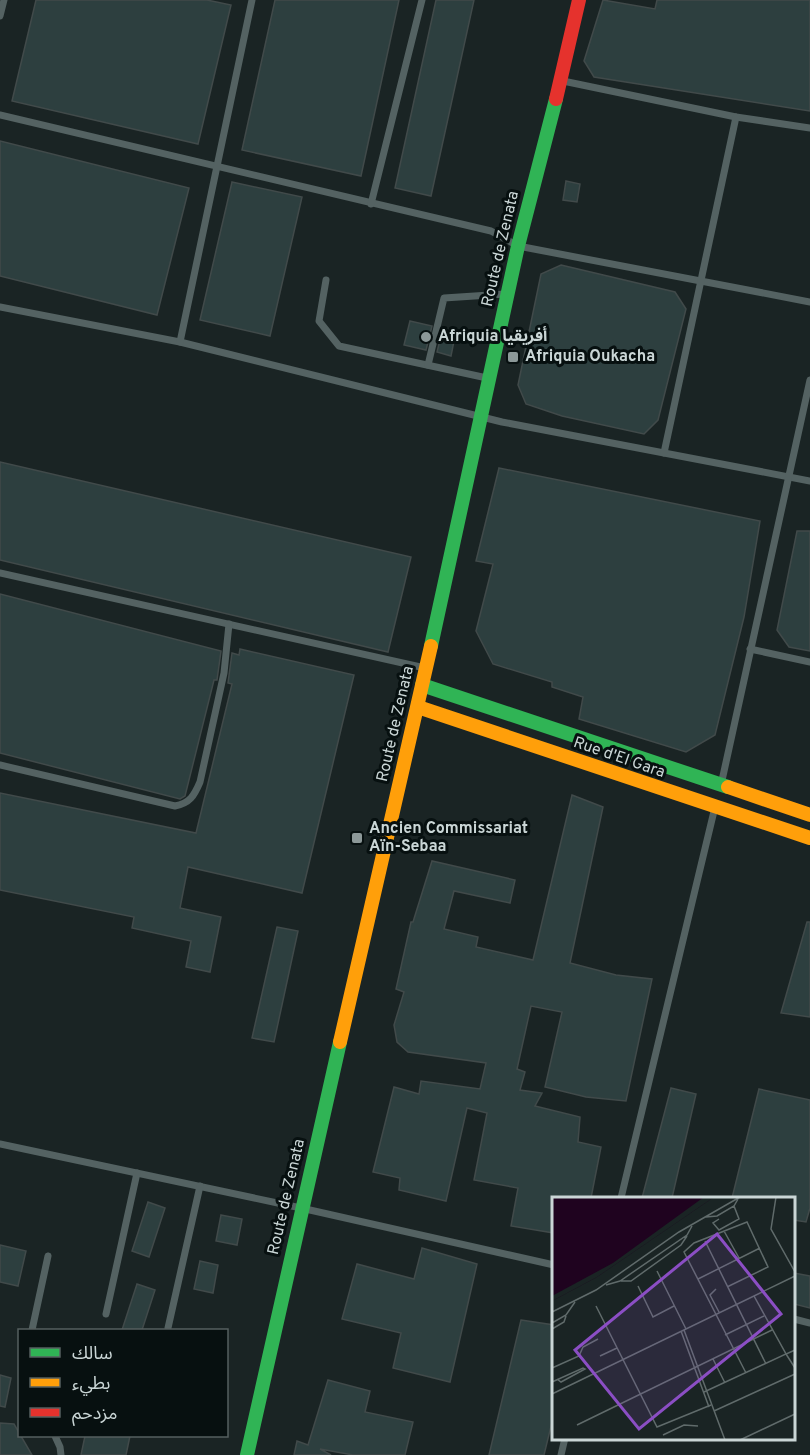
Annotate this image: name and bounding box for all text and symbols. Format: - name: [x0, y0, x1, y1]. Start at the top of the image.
- street label: Route de Zenata: [478, 189, 524, 309]
- place label: Afriquia أفريقيا: [438, 326, 547, 347]
- marker: Afriquia أفريقيا: [419, 330, 433, 344]
- place label: Afriquia Oukacha: [525, 347, 655, 367]
- marker: Afriquia Oukacha: [506, 350, 520, 364]
- street label: Route de Zenata: [373, 664, 419, 784]
- street label: Rue d'El Gara: [571, 733, 667, 783]
- place label: Ancien Commissariat Aïn-Sebaa: [369, 819, 528, 857]
- marker: Ancien Commissariat Aïn-Sebaa: [350, 831, 364, 845]
- street label: Route de Zenata: [264, 1137, 310, 1257]
- inset map: [552, 1197, 795, 1440]
- legend: [18, 1329, 228, 1437]
- text: سالك: [72, 1343, 113, 1366]
- text: بطيء: [72, 1373, 110, 1396]
- text: مزدحم: [72, 1403, 117, 1426]

